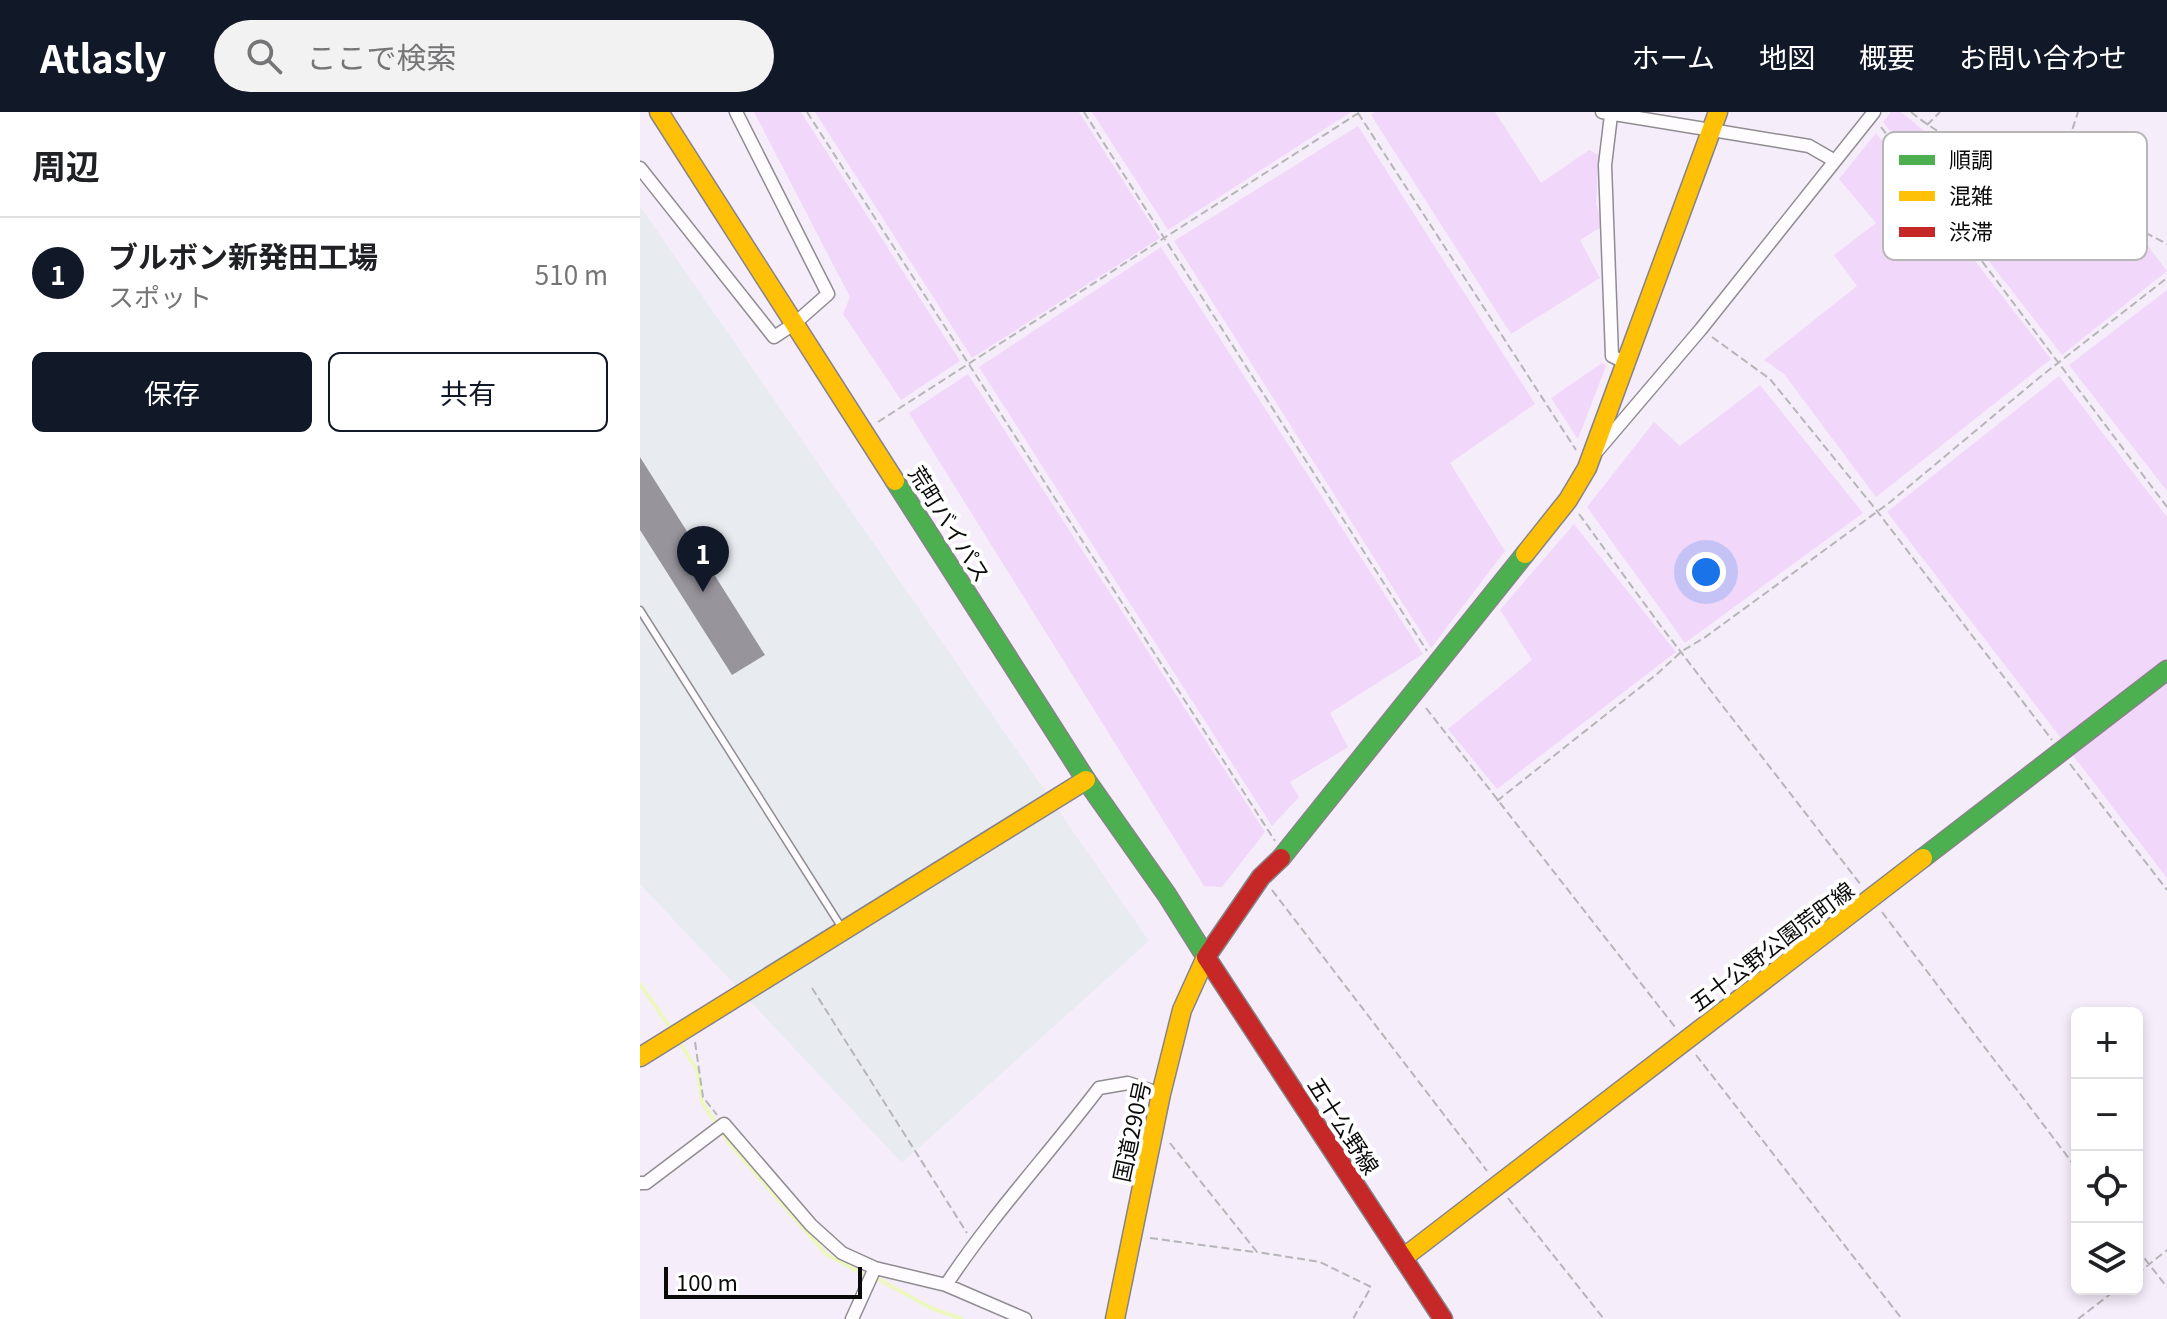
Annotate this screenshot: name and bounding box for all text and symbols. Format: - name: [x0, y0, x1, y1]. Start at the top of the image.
- search box: [214, 20, 774, 92]
- text: Atlasly: [40, 29, 166, 84]
- icon: search: [242, 34, 286, 78]
- text: ここで検索: [306, 34, 456, 78]
- text: ホーム: [1632, 36, 1715, 76]
- text: 地図: [1759, 36, 1815, 76]
- text: 概要: [1859, 36, 1915, 76]
- text: お問い合わせ: [1959, 36, 2127, 76]
- legend: [1883, 132, 2147, 260]
- text: 周辺: [32, 140, 100, 189]
- text: 順調: [1949, 142, 1993, 174]
- text: 混雑: [1949, 178, 1993, 210]
- text: 渋滞: [1949, 214, 1993, 246]
- text: ブルボン新発田工場: [108, 233, 378, 277]
- text: 1: [50, 255, 66, 292]
- text: 510 m: [535, 255, 608, 292]
- text: スポット: [108, 277, 212, 314]
- button: 保存: [32, 352, 312, 432]
- button: 共有: [328, 352, 608, 432]
- street label: 荒町バイパス: [903, 459, 999, 587]
- pin: 1: [677, 526, 729, 592]
- your location: [1686, 552, 1726, 592]
- street label: 五十公野公園荒町線: [1682, 873, 1860, 1017]
- map controls: [2071, 1007, 2143, 1295]
- button: +: [2071, 1007, 2143, 1079]
- street label: 五十公野線: [1302, 1070, 1388, 1180]
- street label: 国道290号: [1104, 1077, 1156, 1185]
- button: −: [2071, 1079, 2143, 1151]
- button: locate: [2071, 1151, 2143, 1223]
- button: layers: [2071, 1223, 2143, 1295]
- scale bar: [664, 1263, 862, 1299]
- text: 100 m: [676, 1265, 738, 1297]

